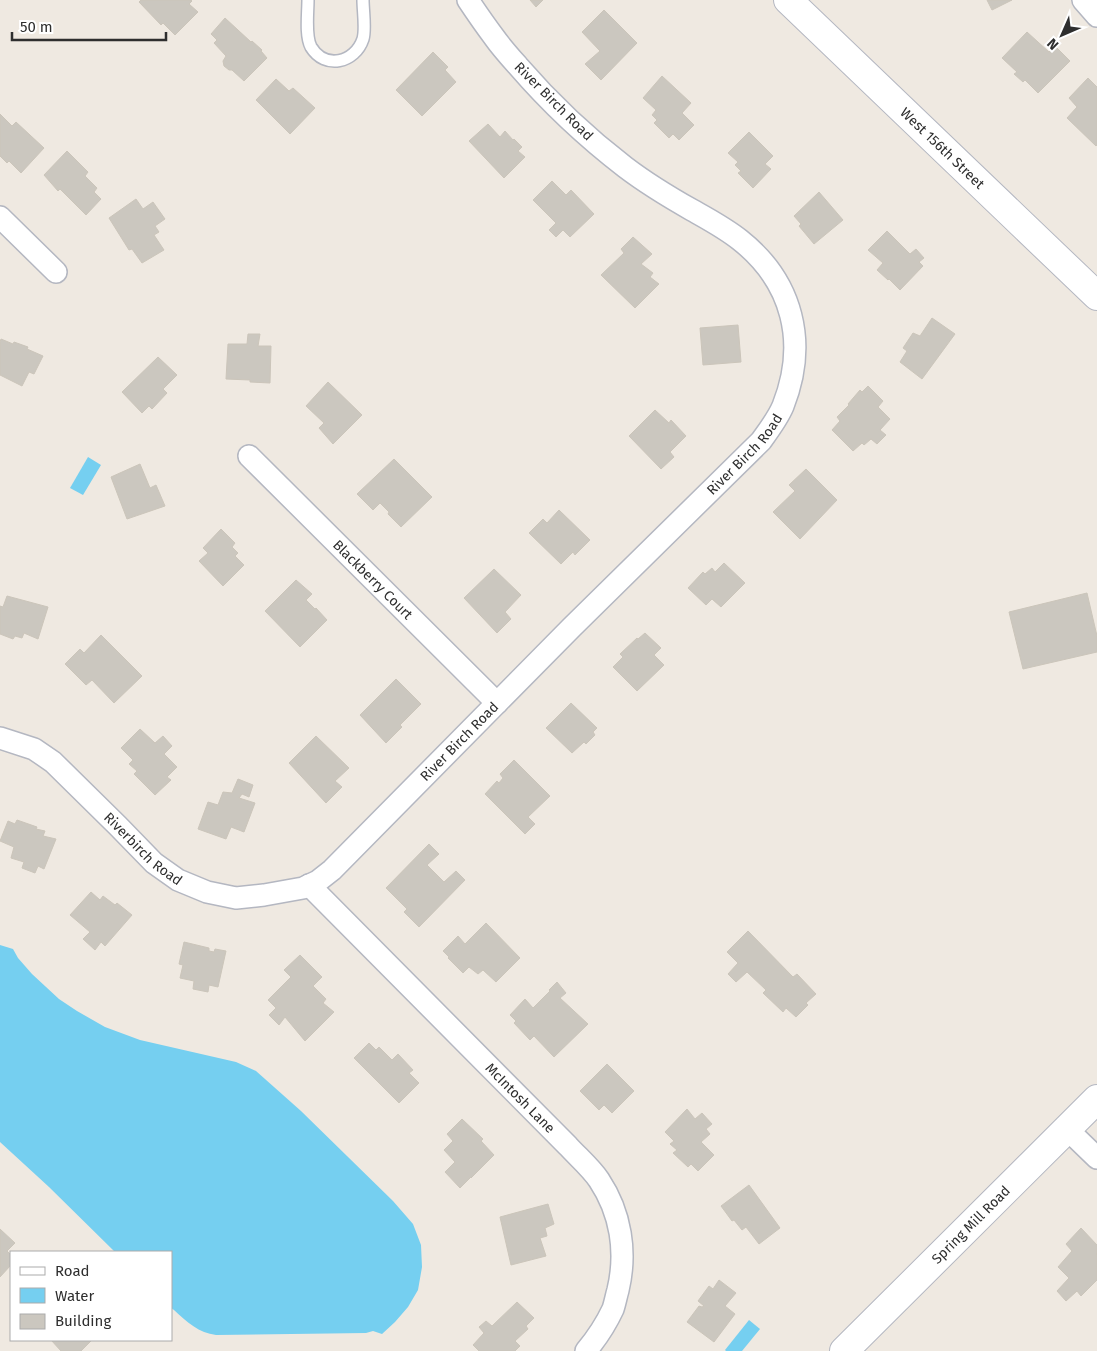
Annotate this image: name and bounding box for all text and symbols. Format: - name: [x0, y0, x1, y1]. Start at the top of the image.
- scale bar: [12, 10, 166, 42]
- north arrow: [1037, 10, 1087, 60]
- text: 50 m: [20, 18, 53, 36]
- text: N: [1044, 35, 1062, 53]
- street label: River Birch Road: [511, 58, 597, 144]
- street label: West 156th Street: [897, 104, 988, 193]
- street label: River Birch Road: [703, 411, 786, 499]
- street label: Blackberry Court: [329, 536, 417, 624]
- street label: River Birch Road: [417, 699, 502, 785]
- street label: Riverbirch Road: [100, 809, 185, 889]
- street label: McIntosh Lane: [482, 1060, 558, 1137]
- street label: Spring Mill Road: [928, 1182, 1014, 1268]
- legend: [10, 1251, 172, 1341]
- text: Road: [55, 1262, 90, 1280]
- text: Water: [55, 1287, 94, 1305]
- text: Building: [55, 1312, 111, 1330]

